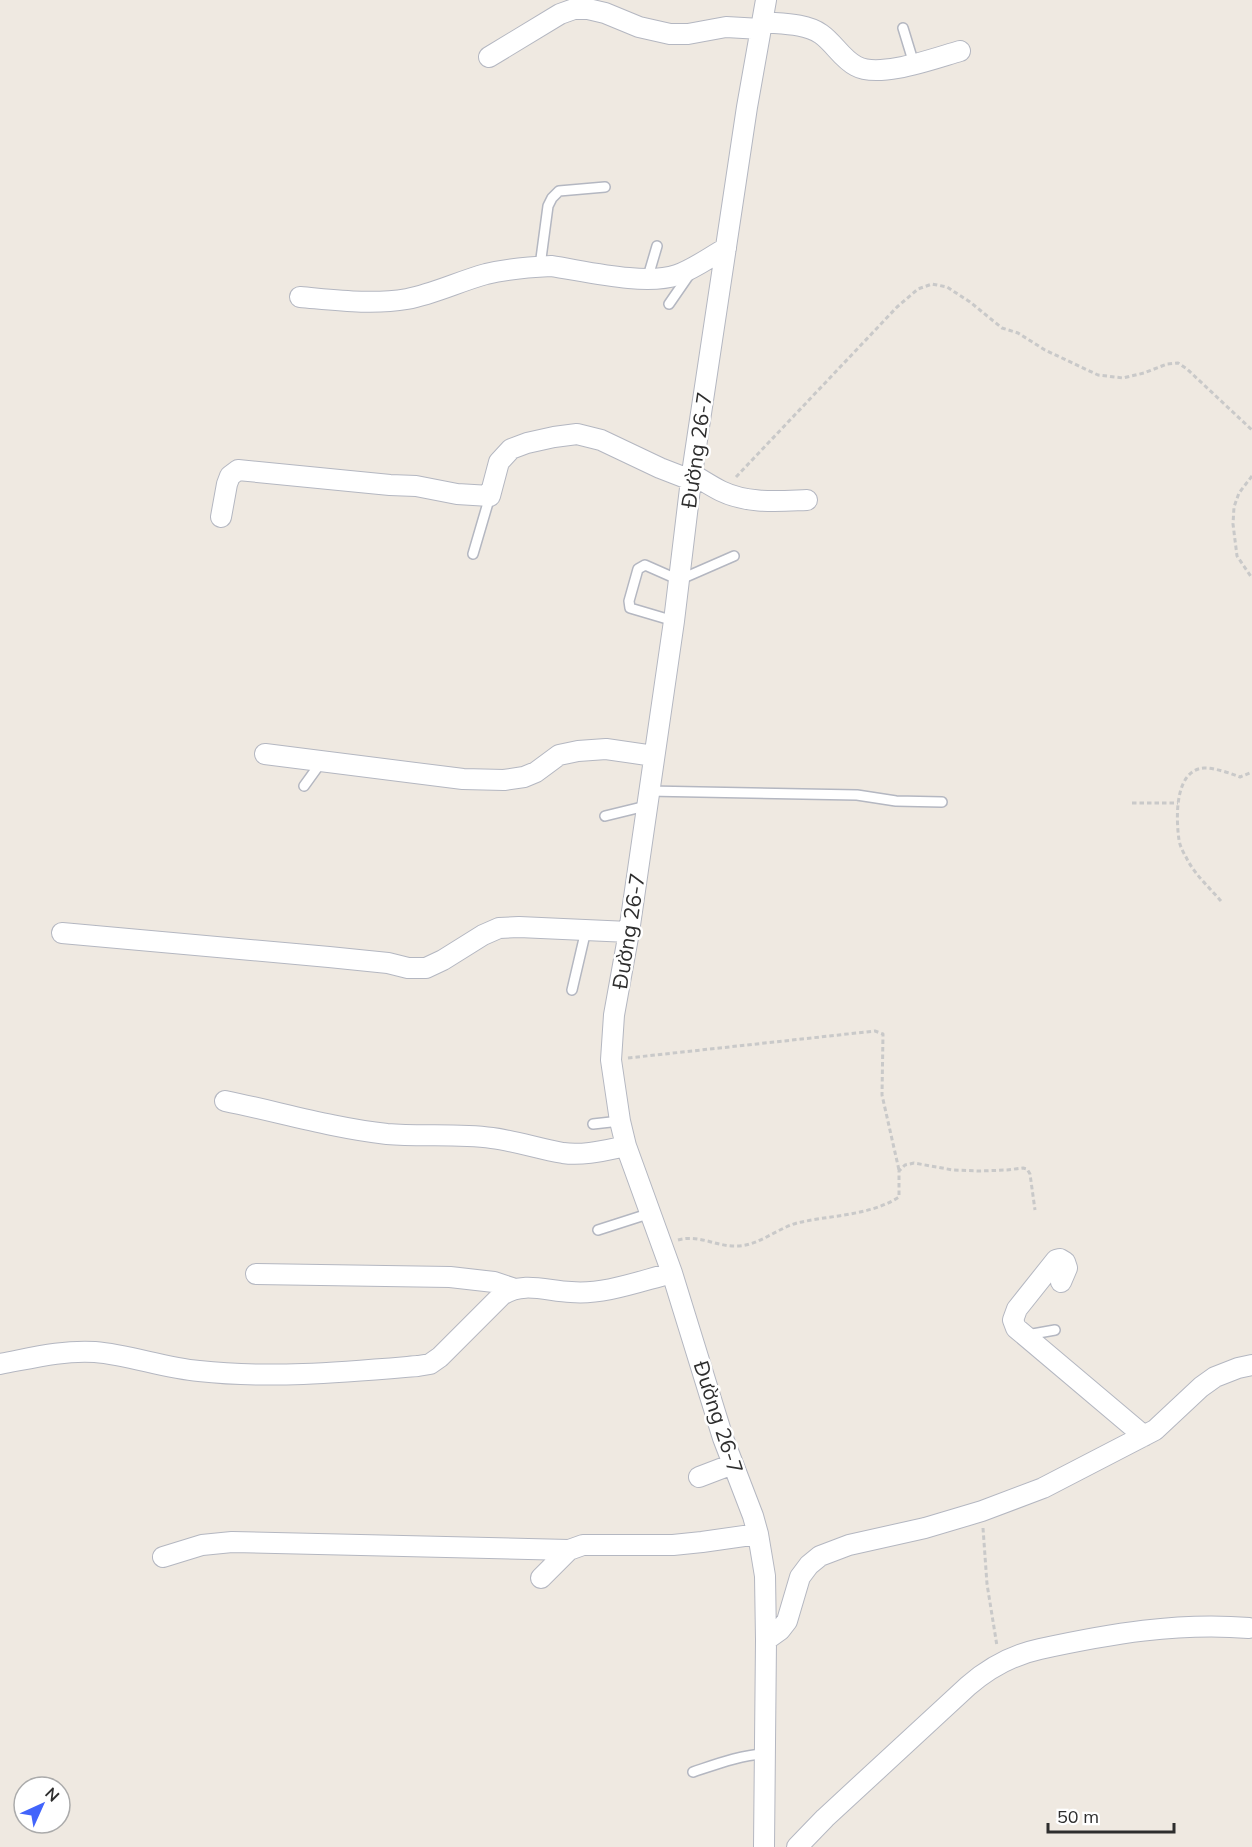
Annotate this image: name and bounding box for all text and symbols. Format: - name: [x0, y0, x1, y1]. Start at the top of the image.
- street label: Đường 26-7: [675, 390, 717, 510]
- street label: Đường 26-7: [606, 871, 650, 991]
- street label: Đường 26-7: [689, 1357, 749, 1477]
- north arrow: [12, 1775, 72, 1835]
- text: N: [41, 1783, 64, 1806]
- scale bar: [1048, 1796, 1174, 1834]
- text: 50 m: [1057, 1805, 1099, 1828]

